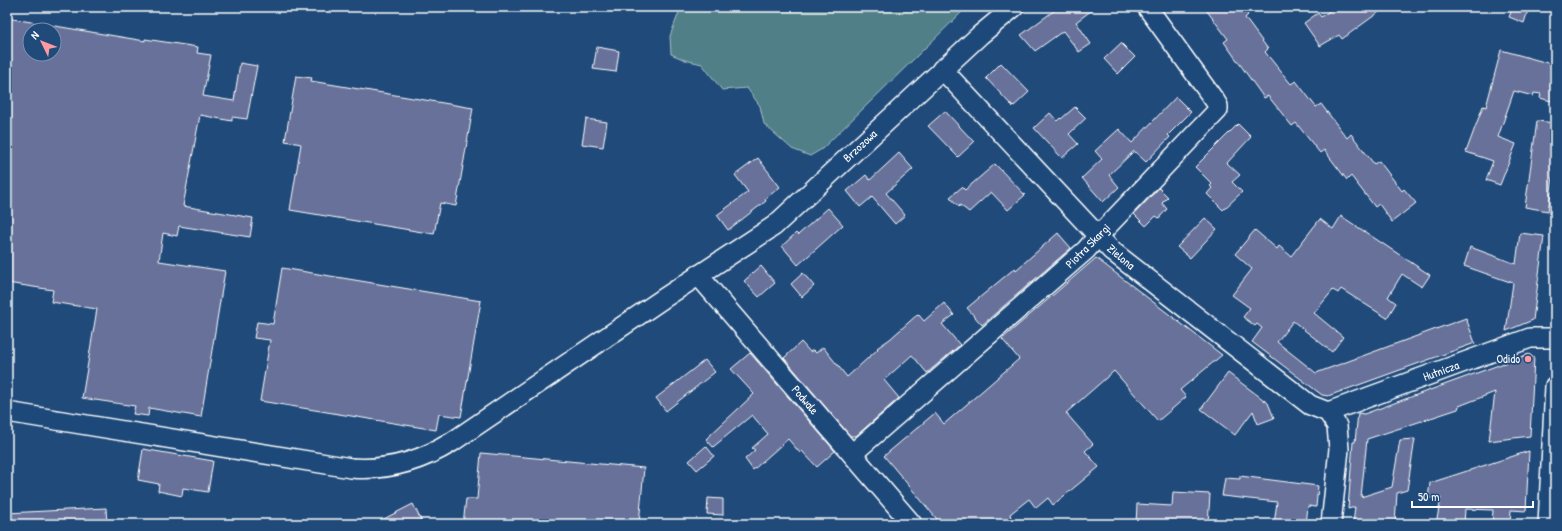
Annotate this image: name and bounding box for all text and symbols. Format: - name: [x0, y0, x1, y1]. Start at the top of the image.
- north arrow: [22, 22, 62, 62]
- text: N: [28, 28, 42, 42]
- street label: Brzozowa: [839, 125, 881, 166]
- street label: Piotra Skargi: [1061, 219, 1114, 272]
- street label: Zielona: [1104, 240, 1139, 274]
- place label: Odido: [1496, 350, 1520, 367]
- marker: Odido: [1523, 354, 1533, 364]
- street label: Hutnicza: [1420, 356, 1461, 385]
- street label: Podwale: [788, 381, 823, 418]
- scale bar: [1412, 483, 1533, 509]
- text: 50 m: [1418, 488, 1439, 505]

